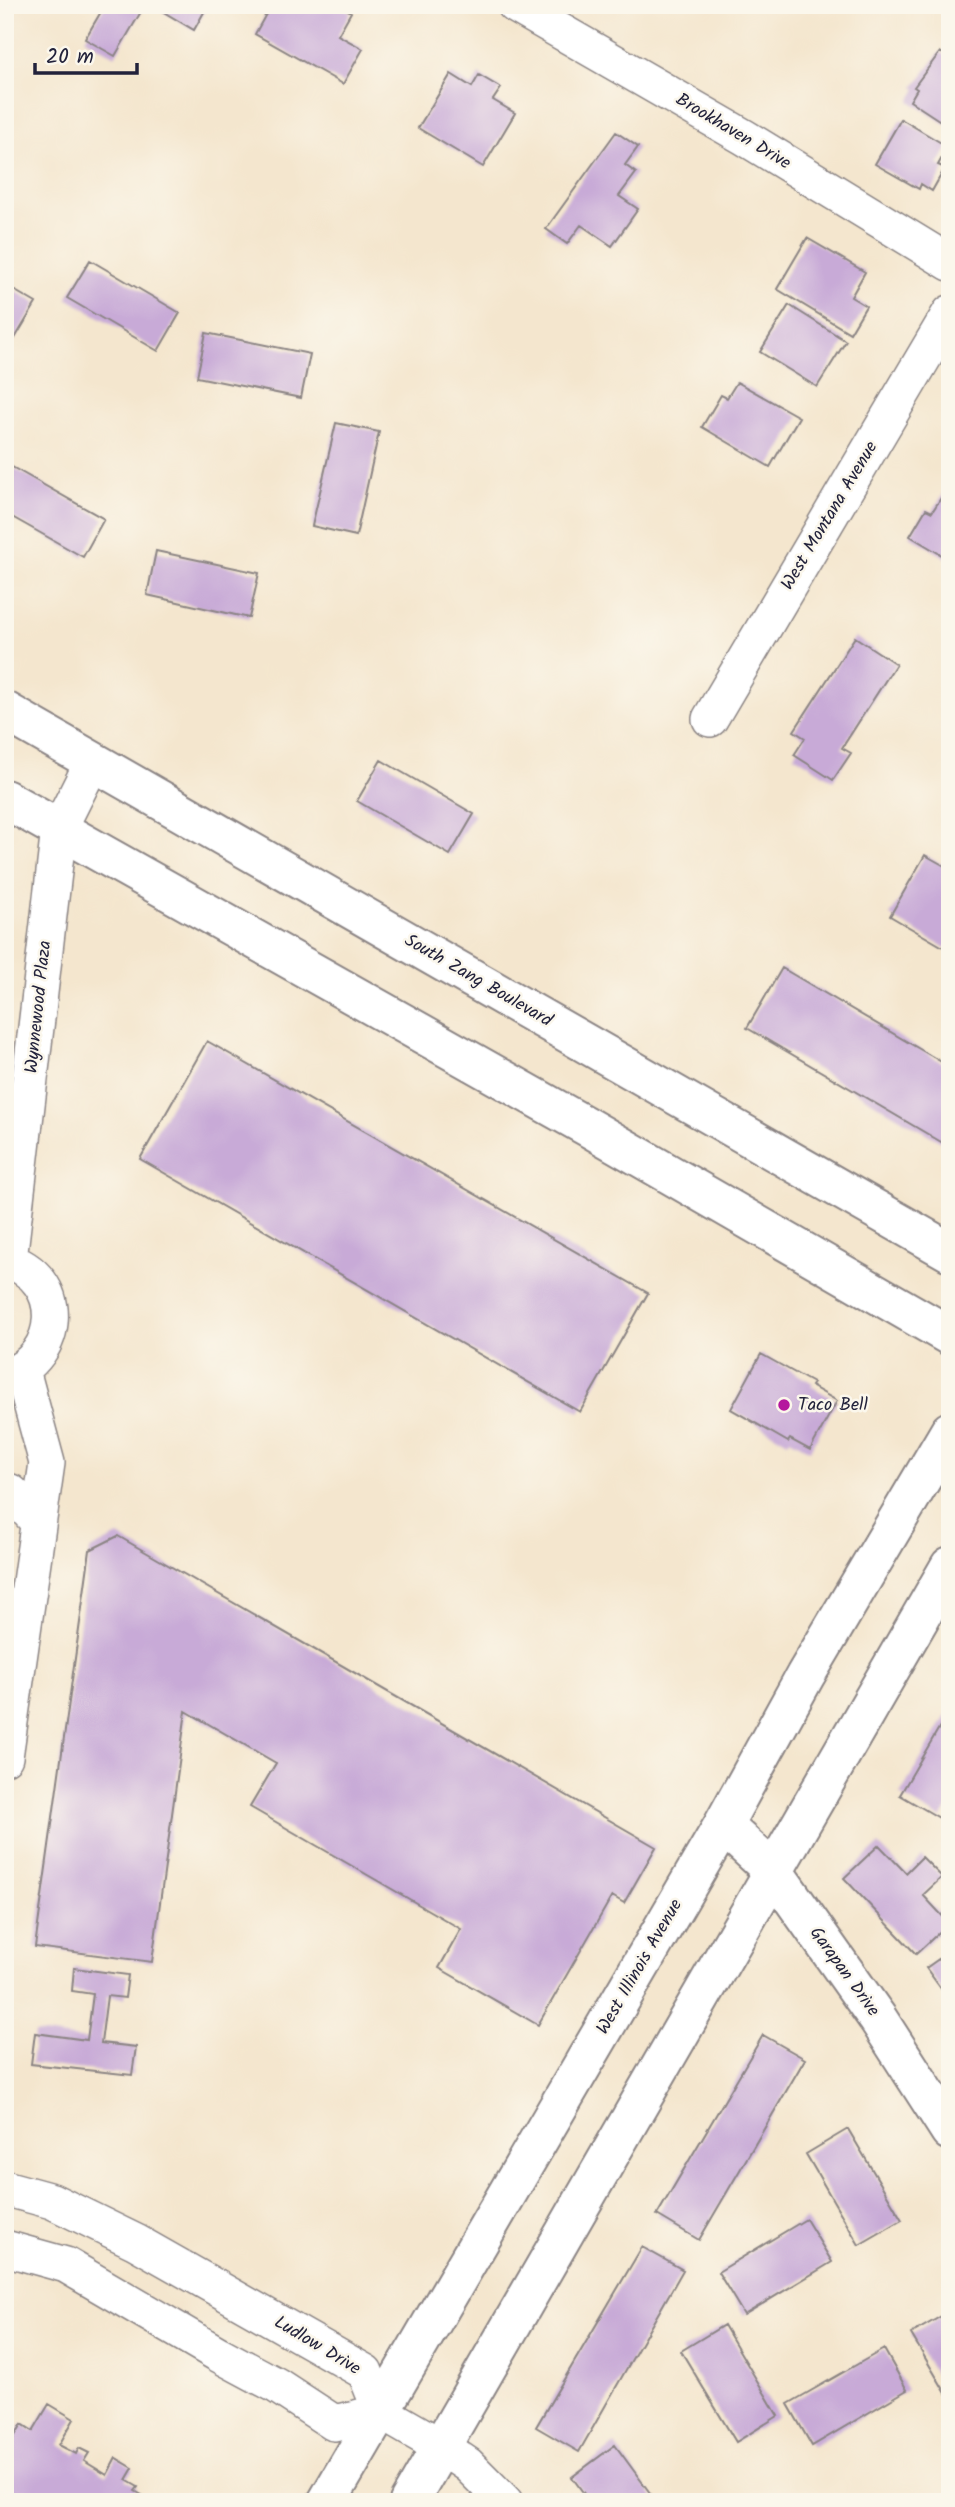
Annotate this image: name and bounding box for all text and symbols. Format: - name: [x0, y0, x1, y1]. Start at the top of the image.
- scale bar: [35, 32, 136, 76]
- text: 20 m: [46, 41, 94, 74]
- street label: Brookhaven Drive: [670, 86, 796, 178]
- street label: West Montana Avenue: [774, 436, 886, 596]
- street label: South Zang Boulevard: [398, 927, 558, 1036]
- street label: Wynnewood Plaza: [18, 939, 60, 1075]
- place label: Taco Bell: [798, 1391, 868, 1420]
- marker: Taco Bell: [776, 1397, 792, 1413]
- street label: West Illinois Avenue: [589, 1894, 691, 2040]
- street label: Garapan Drive: [801, 1921, 887, 2023]
- street label: Ludlow Drive: [268, 2309, 366, 2383]

